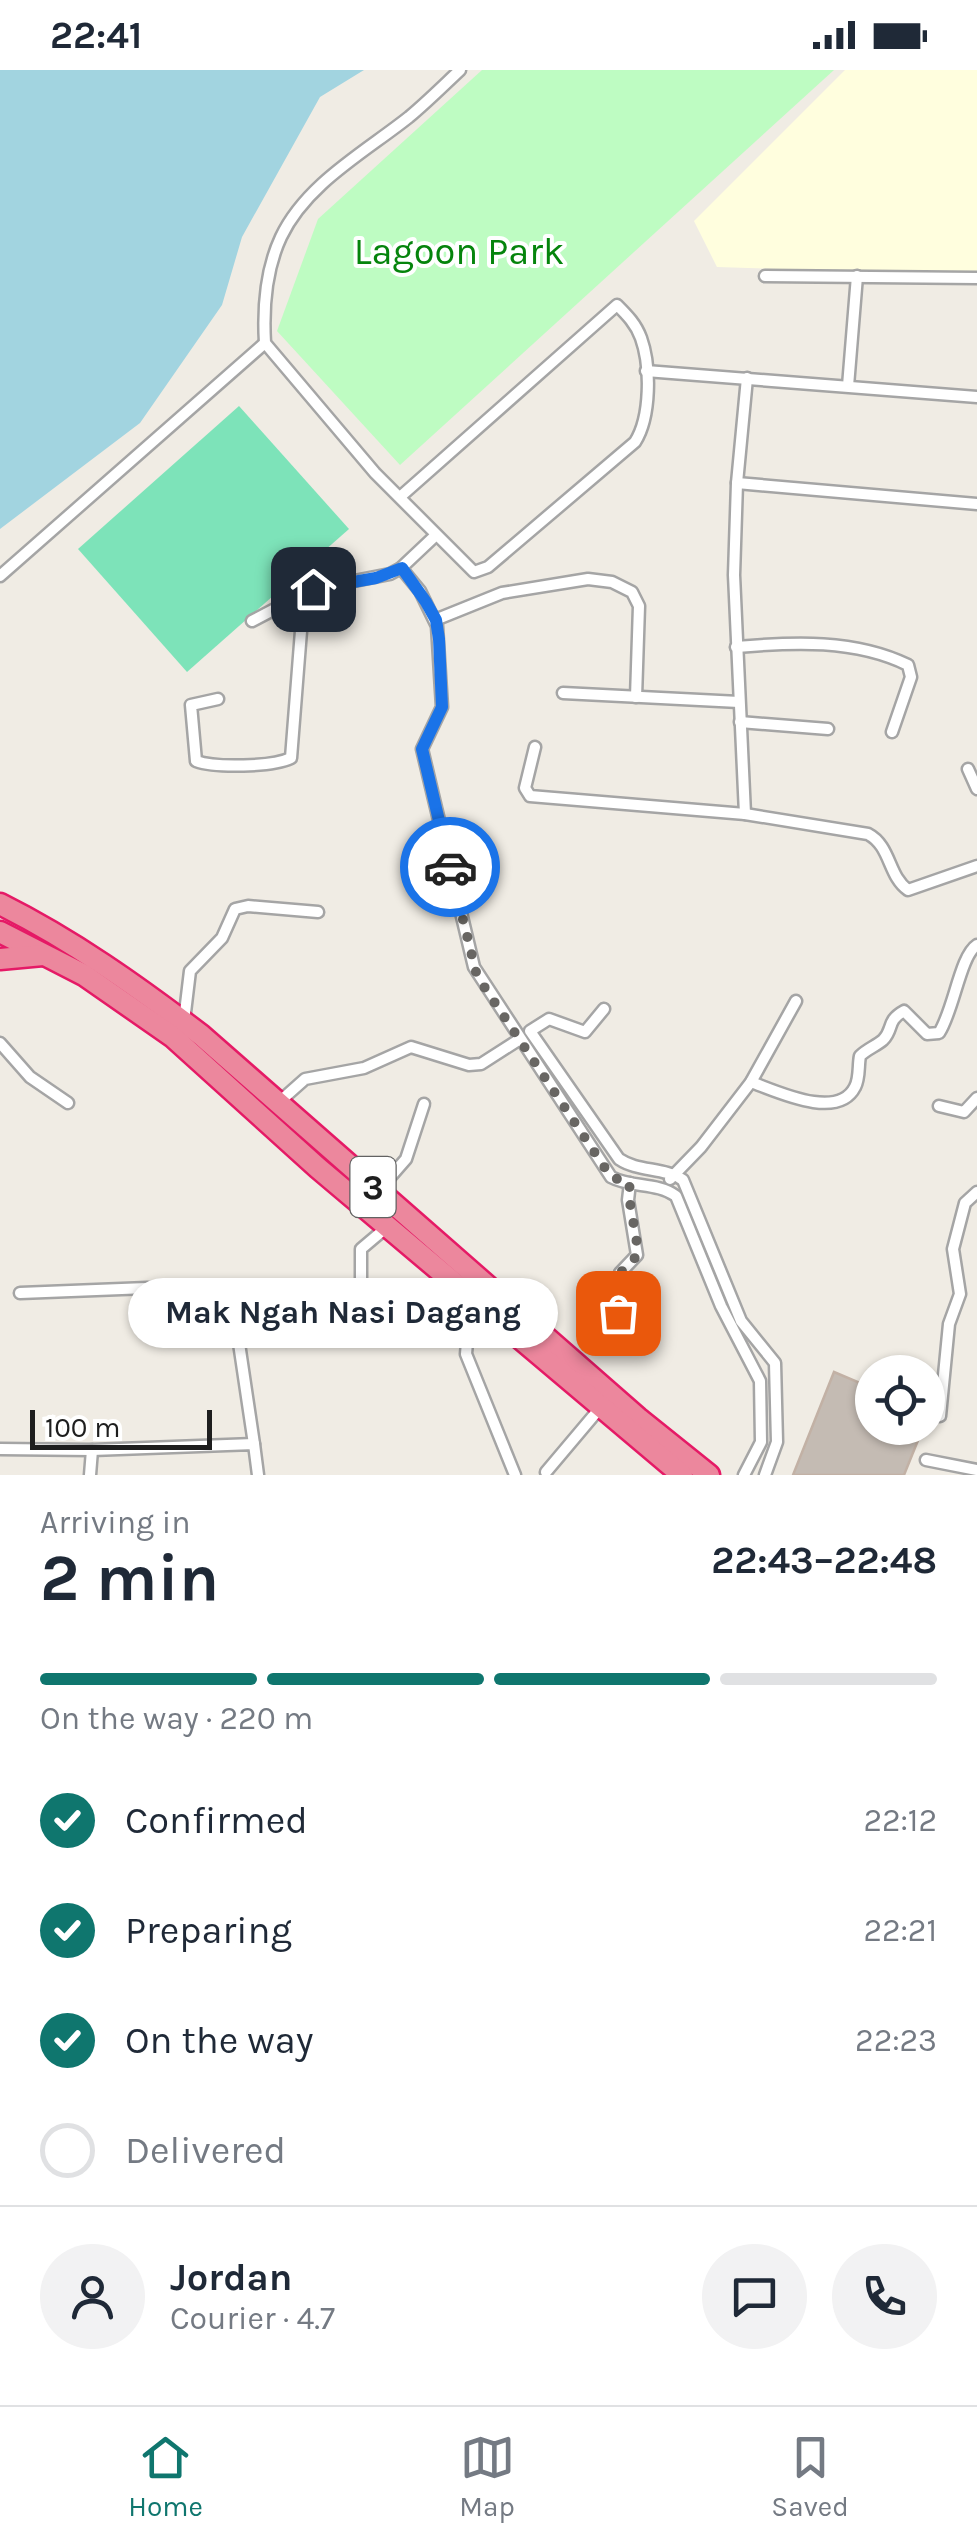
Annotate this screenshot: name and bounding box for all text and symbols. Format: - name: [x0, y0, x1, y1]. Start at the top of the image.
- text: 22:41: [50, 13, 142, 58]
- park label: Lagoon Park: [354, 229, 564, 274]
- pin: [271, 547, 356, 632]
- icon: home: [286, 562, 341, 617]
- courier: [400, 817, 500, 917]
- icon: car: [423, 840, 478, 895]
- road number: 3: [350, 1157, 396, 1217]
- pin: [576, 1271, 661, 1356]
- callout: Mak Ngah Nasi Dagang: [128, 1278, 558, 1348]
- icon: bag: [591, 1286, 646, 1341]
- text: Mak Ngah Nasi Dagang: [165, 1294, 521, 1331]
- map controls: [855, 1355, 945, 1445]
- button: locate: [855, 1355, 945, 1445]
- scale bar: [30, 1405, 212, 1450]
- text: 100 m: [45, 1411, 120, 1444]
- text: Arriving in: [40, 1504, 191, 1541]
- text: 22:43–22:48: [711, 1538, 937, 1583]
- text: 2 min: [40, 1540, 219, 1616]
- text: On the way · 220 m: [40, 1700, 313, 1737]
- icon: check: [40, 1793, 95, 1848]
- text: Confirmed: [125, 1798, 308, 1843]
- text: 22:12: [863, 1802, 937, 1839]
- icon: check: [40, 1903, 95, 1958]
- text: Preparing: [125, 1908, 292, 1953]
- text: 22:21: [863, 1912, 937, 1949]
- icon: check: [40, 2013, 95, 2068]
- text: On the way: [125, 2018, 313, 2063]
- text: 22:23: [855, 2022, 937, 2059]
- text: Delivered: [125, 2128, 286, 2173]
- button: person: [40, 2244, 145, 2349]
- button: chat: [702, 2244, 807, 2349]
- button: phone: [832, 2244, 937, 2349]
- text: Jordan: [170, 2255, 293, 2300]
- text: Courier · 4.7: [170, 2300, 335, 2337]
- tab: Home: [128, 2430, 203, 2523]
- tab: Map: [459, 2430, 515, 2523]
- tab: Saved: [771, 2430, 849, 2523]

